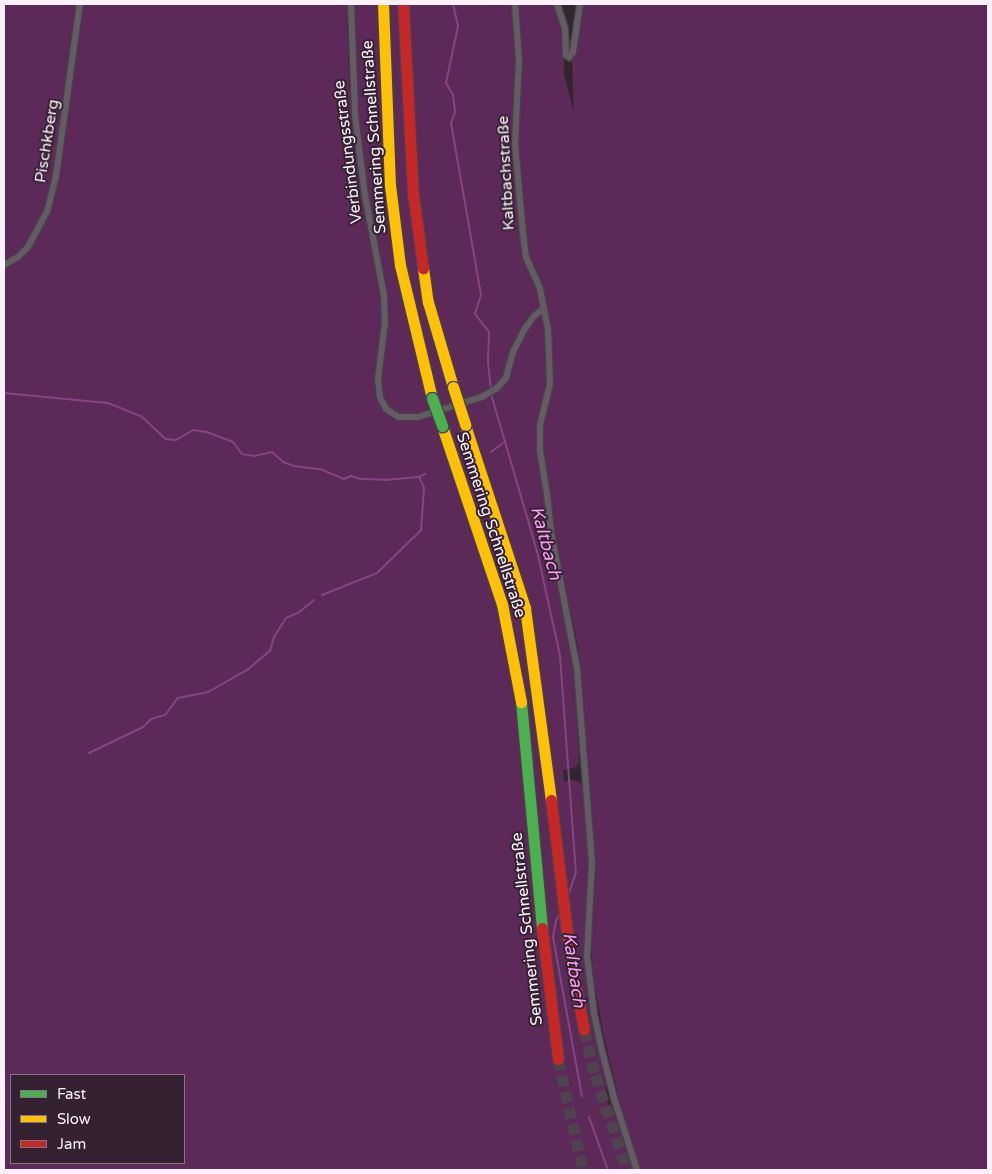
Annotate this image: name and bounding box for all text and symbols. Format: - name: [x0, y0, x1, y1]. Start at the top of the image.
- street label: Semmering Schnellstraße: [358, 40, 390, 234]
- street label: Verbindungsstraße: [330, 79, 366, 225]
- street label: Pischkberg: [31, 98, 63, 184]
- street label: Kaltbachstraße: [493, 115, 519, 231]
- street label: Semmering Schnellstraße: [452, 430, 530, 620]
- water label: Kaltbach: [526, 504, 566, 582]
- street label: Semmering Schnellstraße: [507, 832, 547, 1026]
- water label: Kaltbach: [558, 931, 590, 1009]
- legend: [10, 1074, 185, 1164]
- text: Fast: [57, 1085, 86, 1103]
- text: Slow: [57, 1110, 91, 1128]
- text: Jam: [57, 1135, 86, 1153]

